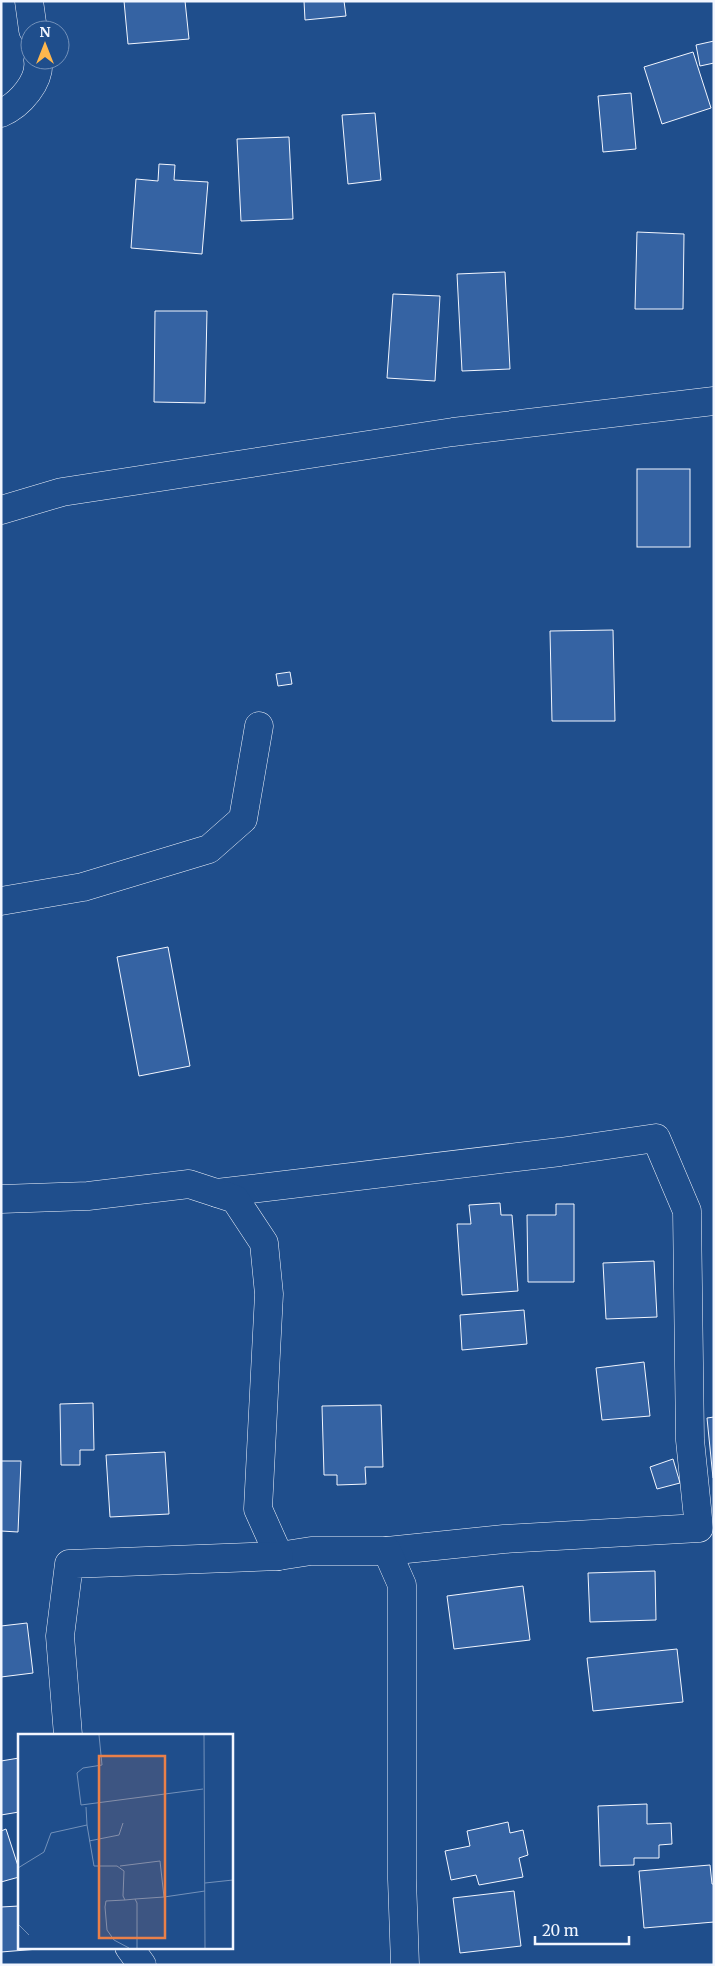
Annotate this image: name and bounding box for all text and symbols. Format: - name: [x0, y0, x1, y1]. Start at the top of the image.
- north arrow: [20, 20, 70, 70]
- text: N: [39, 23, 51, 41]
- inset map: [18, 1734, 232, 1948]
- scale bar: [535, 1914, 629, 1946]
- text: 20 m: [542, 1921, 579, 1940]

